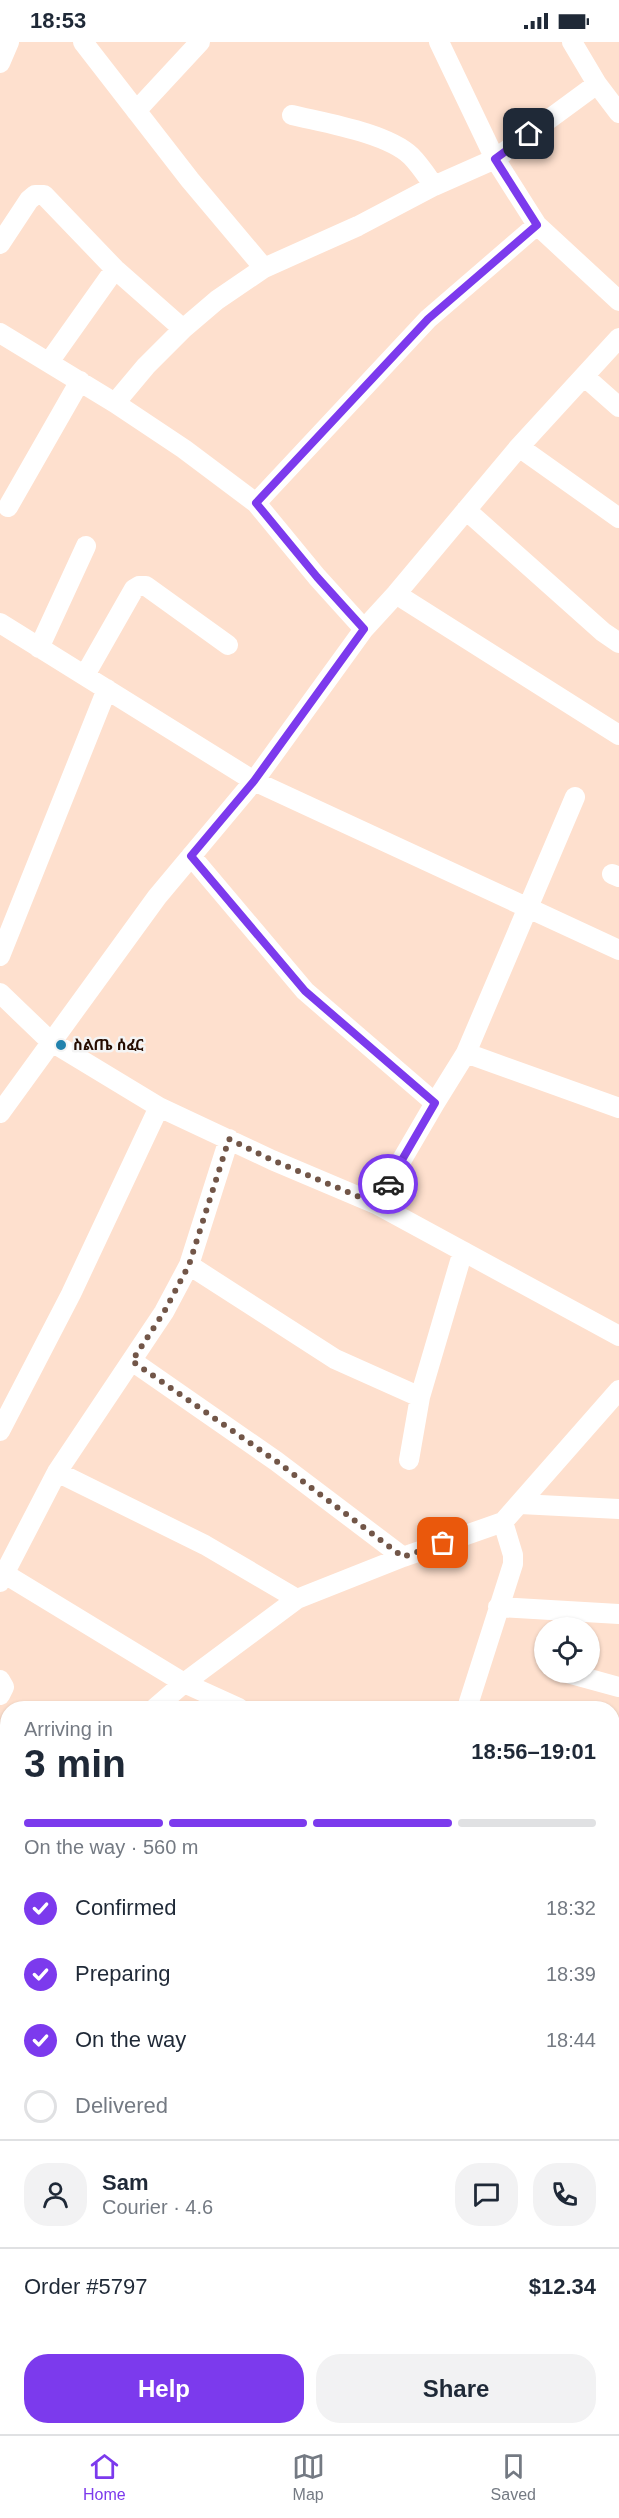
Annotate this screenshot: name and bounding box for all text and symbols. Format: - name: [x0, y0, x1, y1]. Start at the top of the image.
- text: 18:53: [30, 8, 86, 33]
- pin: [503, 108, 554, 159]
- icon: home: [512, 117, 545, 150]
- place label: ስልጤ ሰፈር: [73, 1036, 144, 1053]
- marker: ስልጤ ሰፈር: [54, 1038, 68, 1052]
- courier: [358, 1154, 418, 1214]
- icon: car: [372, 1168, 405, 1201]
- pin: [417, 1517, 468, 1568]
- icon: bag: [426, 1526, 459, 1559]
- map controls: [534, 1617, 600, 1683]
- button: locate: [534, 1617, 600, 1683]
- text: Arriving in: [24, 1718, 113, 1740]
- text: 18:56–19:01: [471, 1739, 596, 1764]
- text: 3 min: [24, 1742, 126, 1785]
- text: On the way · 560 m: [24, 1836, 199, 1858]
- icon: check: [24, 1892, 57, 1925]
- text: Confirmed: [75, 1895, 176, 1920]
- text: 18:32: [546, 1897, 596, 1919]
- icon: check: [24, 1958, 57, 1991]
- text: Preparing: [75, 1961, 170, 1986]
- text: 18:39: [546, 1963, 596, 1985]
- icon: check: [24, 2024, 57, 2057]
- text: On the way: [75, 2027, 186, 2052]
- text: 18:44: [546, 2029, 596, 2051]
- text: Delivered: [75, 2093, 168, 2118]
- button: person: [24, 2163, 87, 2226]
- button: chat: [455, 2163, 518, 2226]
- button: phone: [533, 2163, 596, 2226]
- text: Sam: [102, 2170, 148, 2195]
- text: Courier · 4.6: [102, 2196, 213, 2218]
- text: Order #5797: [24, 2274, 148, 2299]
- text: $12.34: [529, 2274, 596, 2299]
- button: Help: [24, 2354, 304, 2423]
- button: Share: [316, 2354, 596, 2423]
- tab: Home: [83, 2450, 126, 2504]
- tab: Map: [292, 2450, 325, 2504]
- tab: Saved: [491, 2450, 536, 2504]

